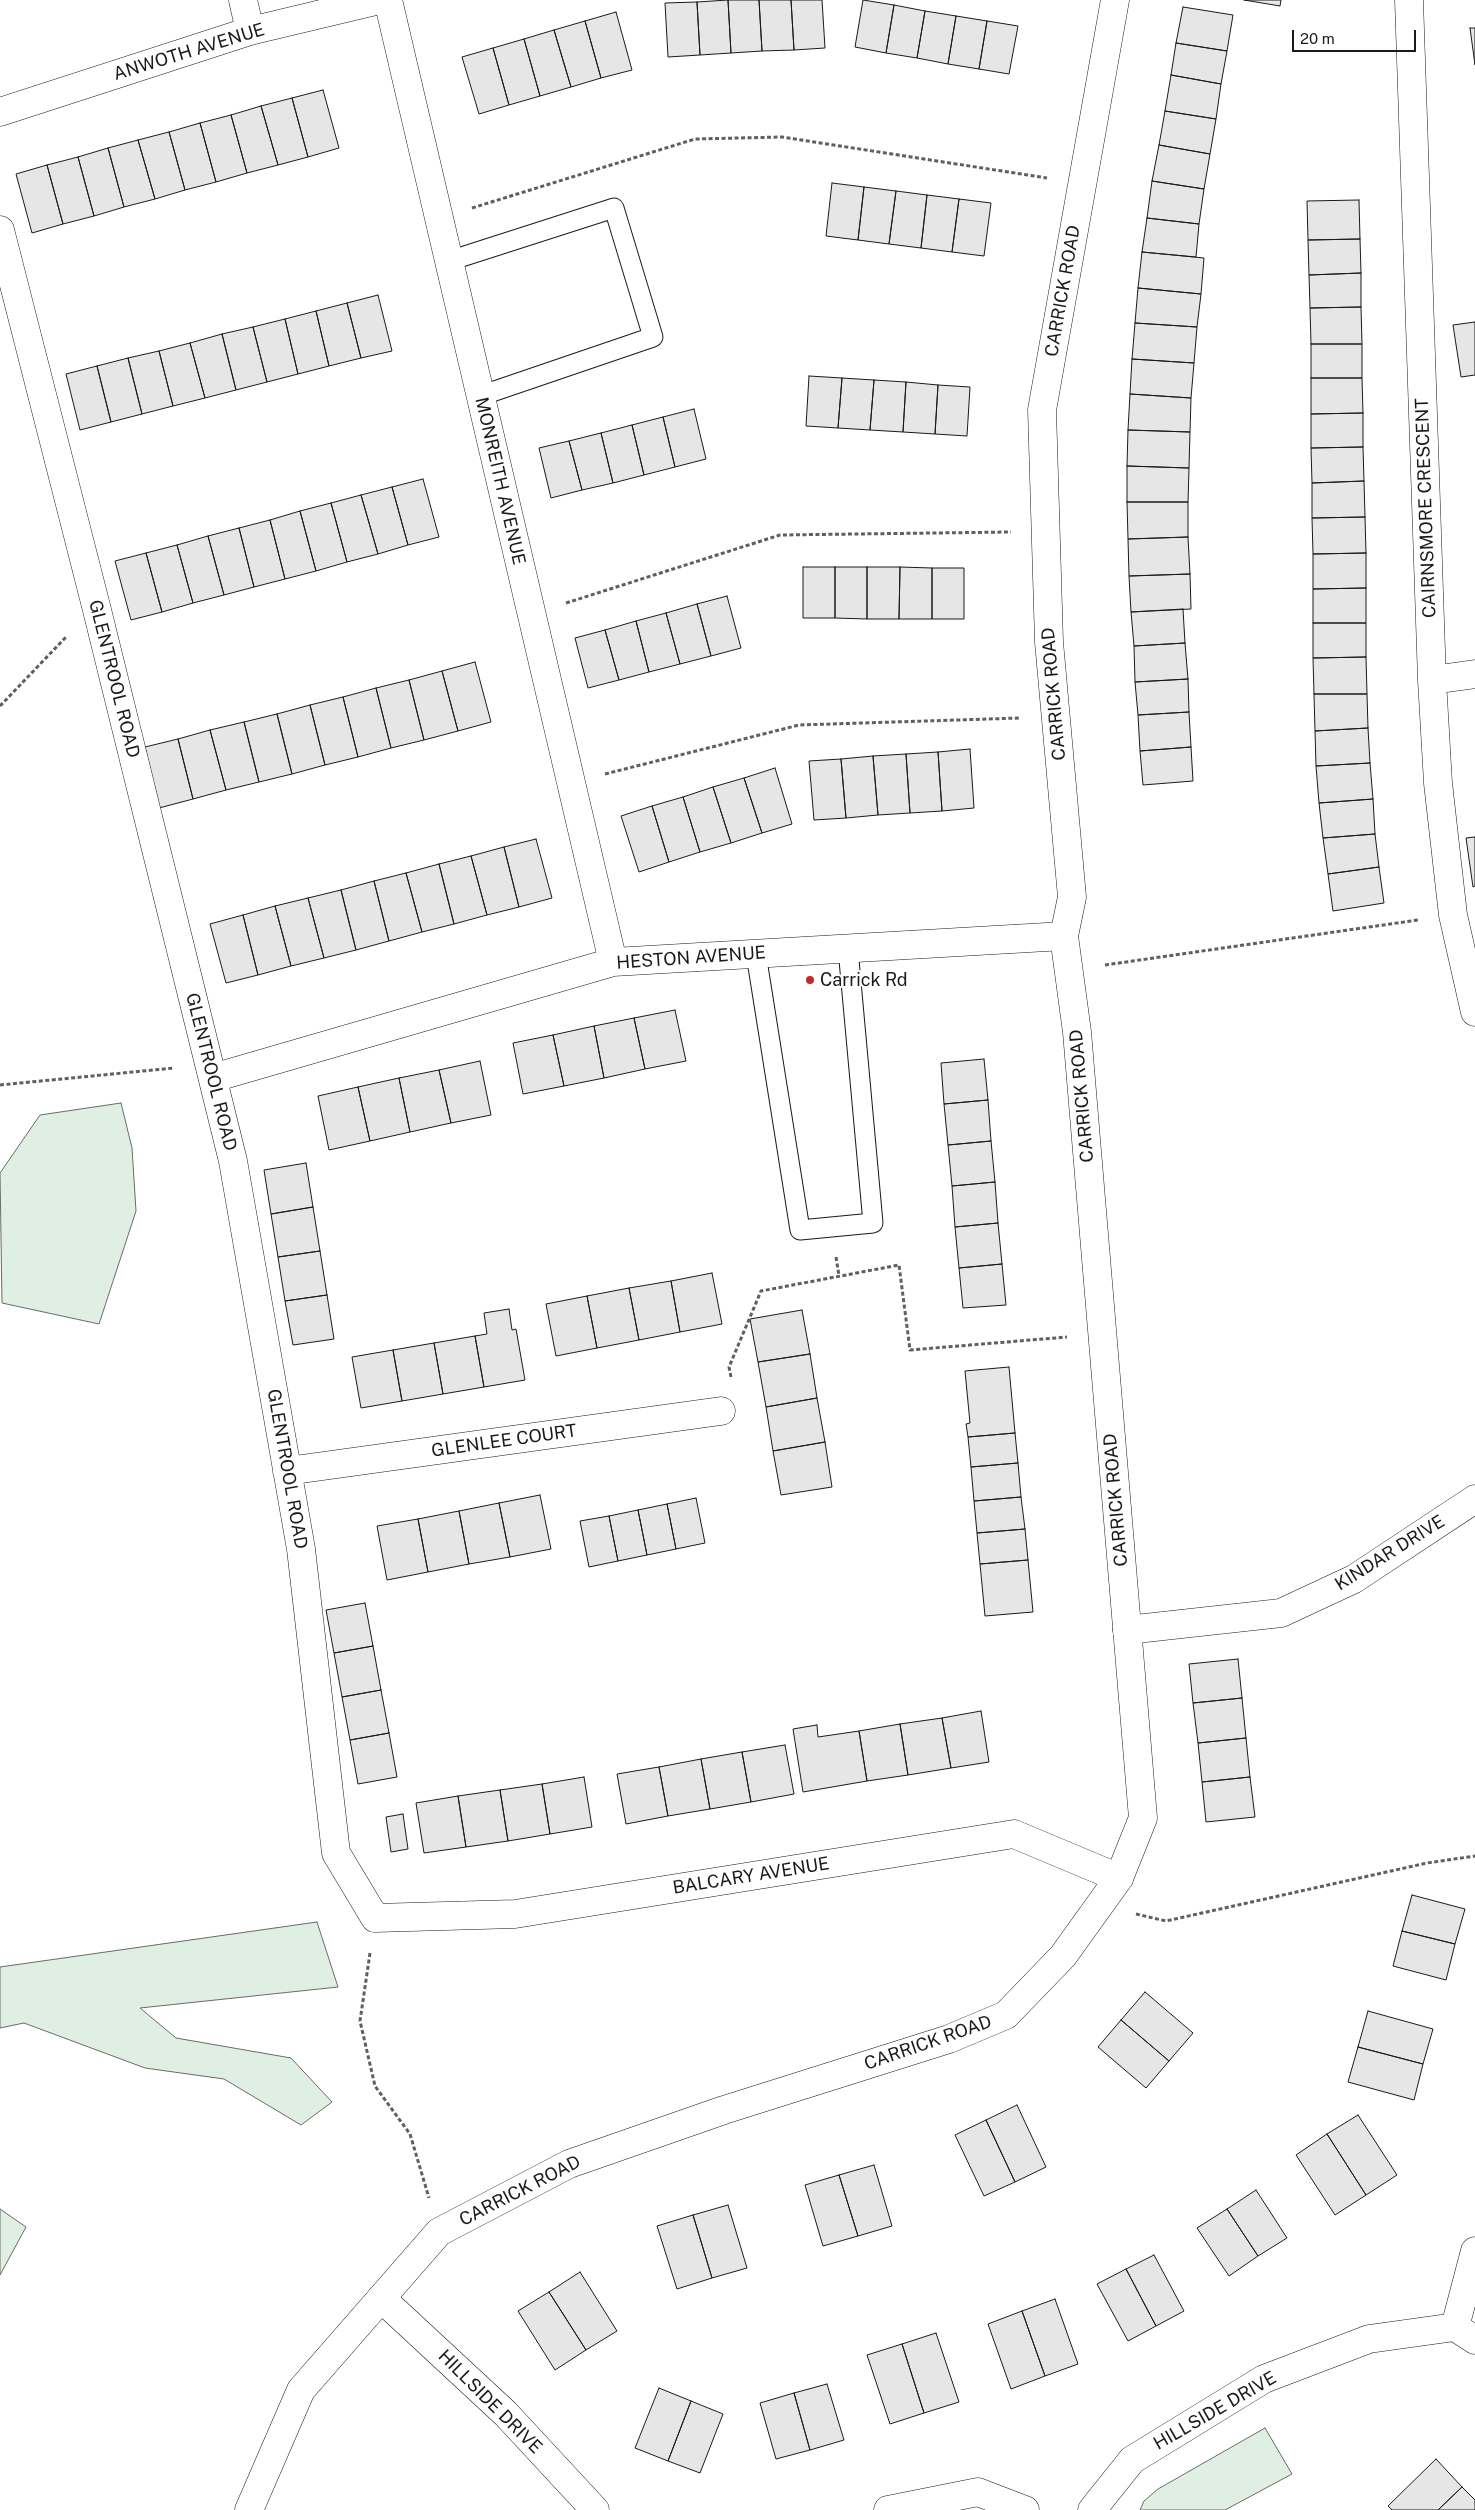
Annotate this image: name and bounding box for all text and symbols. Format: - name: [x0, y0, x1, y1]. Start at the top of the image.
- street label: ANWOTH AVENUE: [111, 19, 267, 85]
- scale bar: [1295, 20, 1419, 52]
- text: 20 m: [1300, 30, 1335, 47]
- street label: CARRICK ROAD: [1041, 224, 1085, 358]
- street label: MONREITH AVENUE: [470, 395, 530, 567]
- street label: CAIRNSMORE CRESCENT: [1411, 398, 1441, 618]
- street label: GLENTROOL ROAD: [84, 598, 144, 760]
- street label: CARRICK ROAD: [1037, 627, 1071, 761]
- street label: HESTON AVENUE: [615, 942, 767, 974]
- place label: Carrick Rd: [820, 969, 908, 991]
- marker: Carrick Rd: [804, 974, 816, 986]
- street label: GLENTROOL ROAD: [181, 991, 241, 1153]
- street label: CARRICK ROAD: [1065, 1029, 1099, 1163]
- street label: GLENTROOL ROAD: [262, 1387, 312, 1551]
- street label: GLENLEE COURT: [430, 1420, 578, 1462]
- street label: CARRICK ROAD: [1099, 1433, 1133, 1567]
- street label: KINDAR DRIVE: [1331, 1511, 1449, 1595]
- street label: BALCARY AVENUE: [671, 1853, 831, 1899]
- street label: CARRICK ROAD: [861, 2011, 995, 2075]
- street label: CARRICK ROAD: [456, 2151, 584, 2231]
- street label: HILLSIDE DRIVE: [434, 2346, 546, 2458]
- street label: HILLSIDE DRIVE: [1150, 2367, 1280, 2455]

